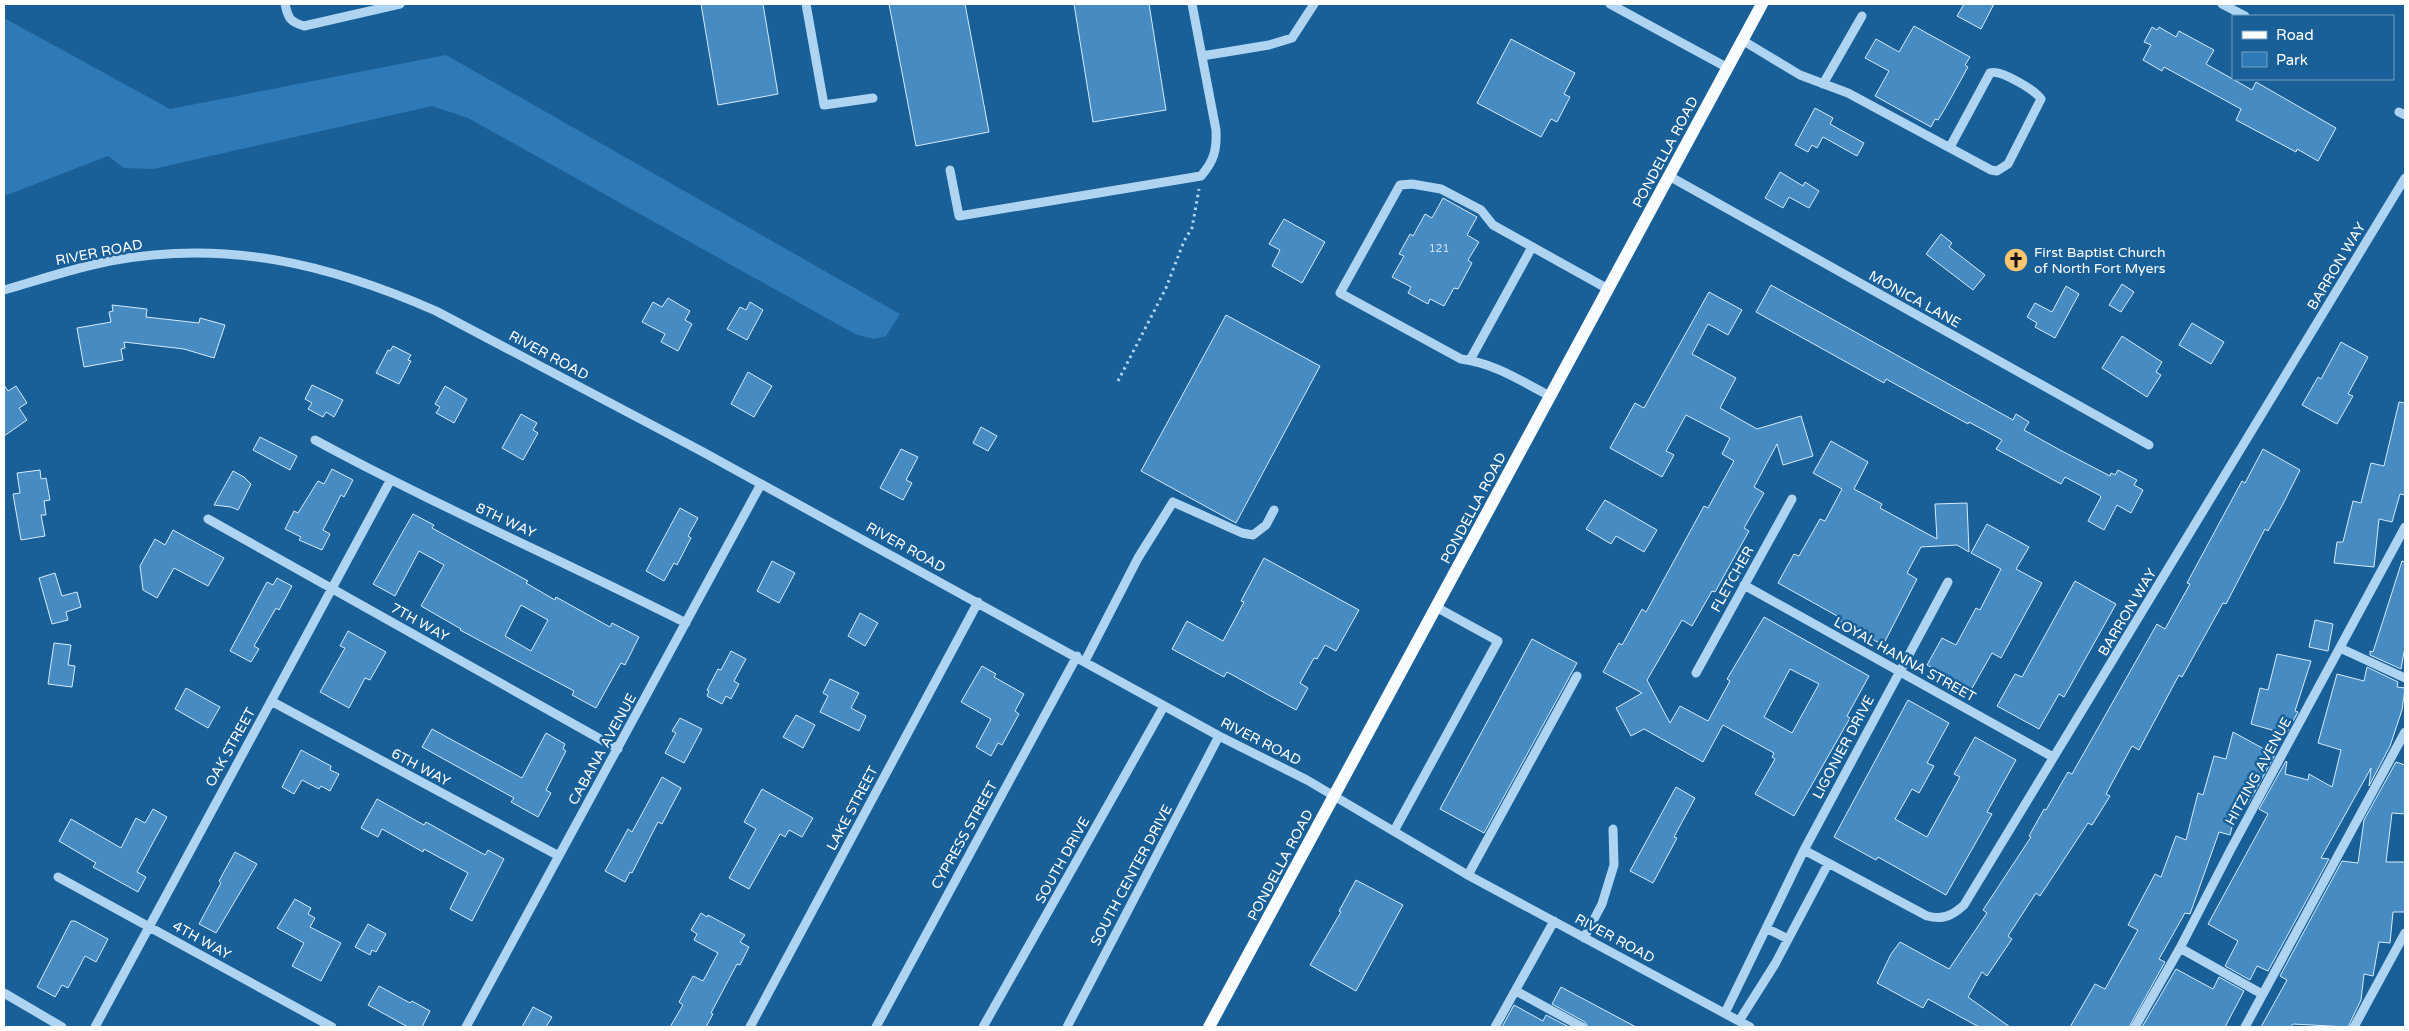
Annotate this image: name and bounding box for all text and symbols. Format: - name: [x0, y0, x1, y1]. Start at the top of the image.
- legend: [2232, 15, 2394, 80]
- text: Road: [2276, 26, 2314, 44]
- text: Park: [2276, 51, 2308, 69]
- street label: PONDELLA ROAD: [1629, 94, 1702, 211]
- street label: BARRON WAY: [2304, 219, 2369, 313]
- street label: RIVER ROAD: [54, 236, 144, 269]
- house number: 121: [1429, 242, 1449, 255]
- place label: First Baptist Church of North Fort Myers: [2034, 244, 2166, 277]
- church icon: First Baptist Church of North Fort Myers: [2003, 247, 2029, 273]
- street label: MONICA LANE: [1866, 267, 1964, 332]
- street label: RIVER ROAD: [506, 327, 592, 384]
- street label: PONDELLA ROAD: [1437, 450, 1510, 567]
- street label: 8TH WAY: [473, 499, 539, 542]
- street label: RIVER ROAD: [863, 519, 948, 576]
- street label: FLETCHER: [1707, 543, 1758, 615]
- street label: BARRON WAY: [2095, 565, 2160, 659]
- street label: 7TH WAY: [388, 599, 452, 645]
- street label: LOYAL HANNA STREET: [1831, 613, 1979, 706]
- street label: CABANA AVENUE: [565, 690, 640, 808]
- street label: LIGONIER DRIVE: [1809, 692, 1878, 802]
- street label: OAK STREET: [202, 704, 259, 790]
- street label: RIVER ROAD: [1218, 714, 1304, 769]
- street label: HITZING AVENUE: [2222, 714, 2295, 828]
- street label: 6TH WAY: [388, 745, 453, 790]
- street label: LAKE STREET: [823, 763, 882, 853]
- street label: CYPRESS STREET: [928, 778, 1001, 892]
- street label: SOUTH CENTER DRIVE: [1087, 802, 1176, 949]
- street label: PONDELLA ROAD: [1244, 807, 1317, 924]
- street label: SOUTH DRIVE: [1032, 814, 1093, 907]
- street label: RIVER ROAD: [1572, 910, 1658, 967]
- street label: 4TH WAY: [170, 917, 234, 963]

